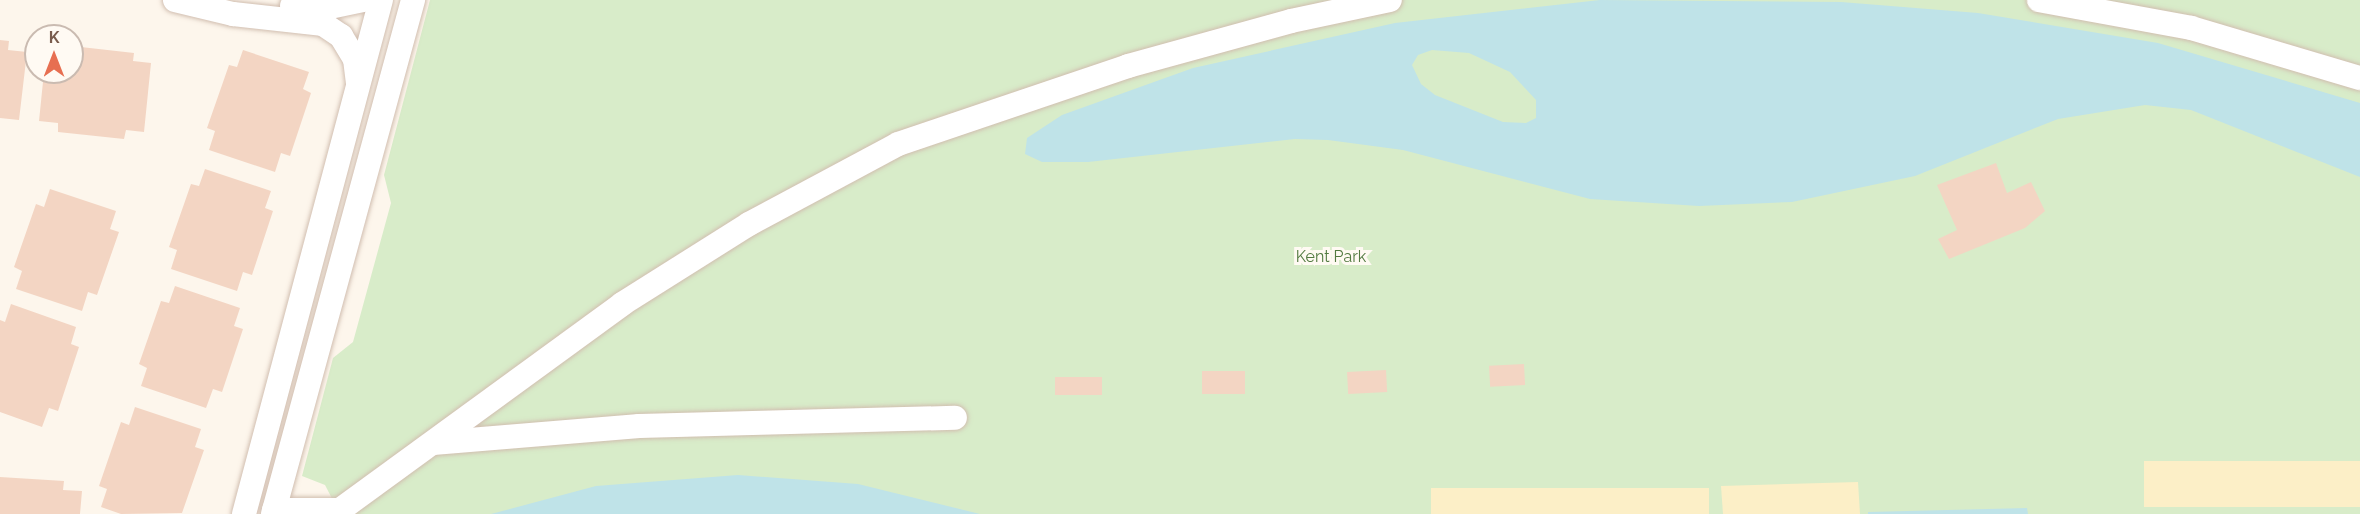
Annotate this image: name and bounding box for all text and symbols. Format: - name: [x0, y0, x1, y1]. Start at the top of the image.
- north arrow: [24, 24, 84, 84]
- text: K: [49, 28, 59, 47]
- park label: Kent Park: [1296, 247, 1366, 267]

